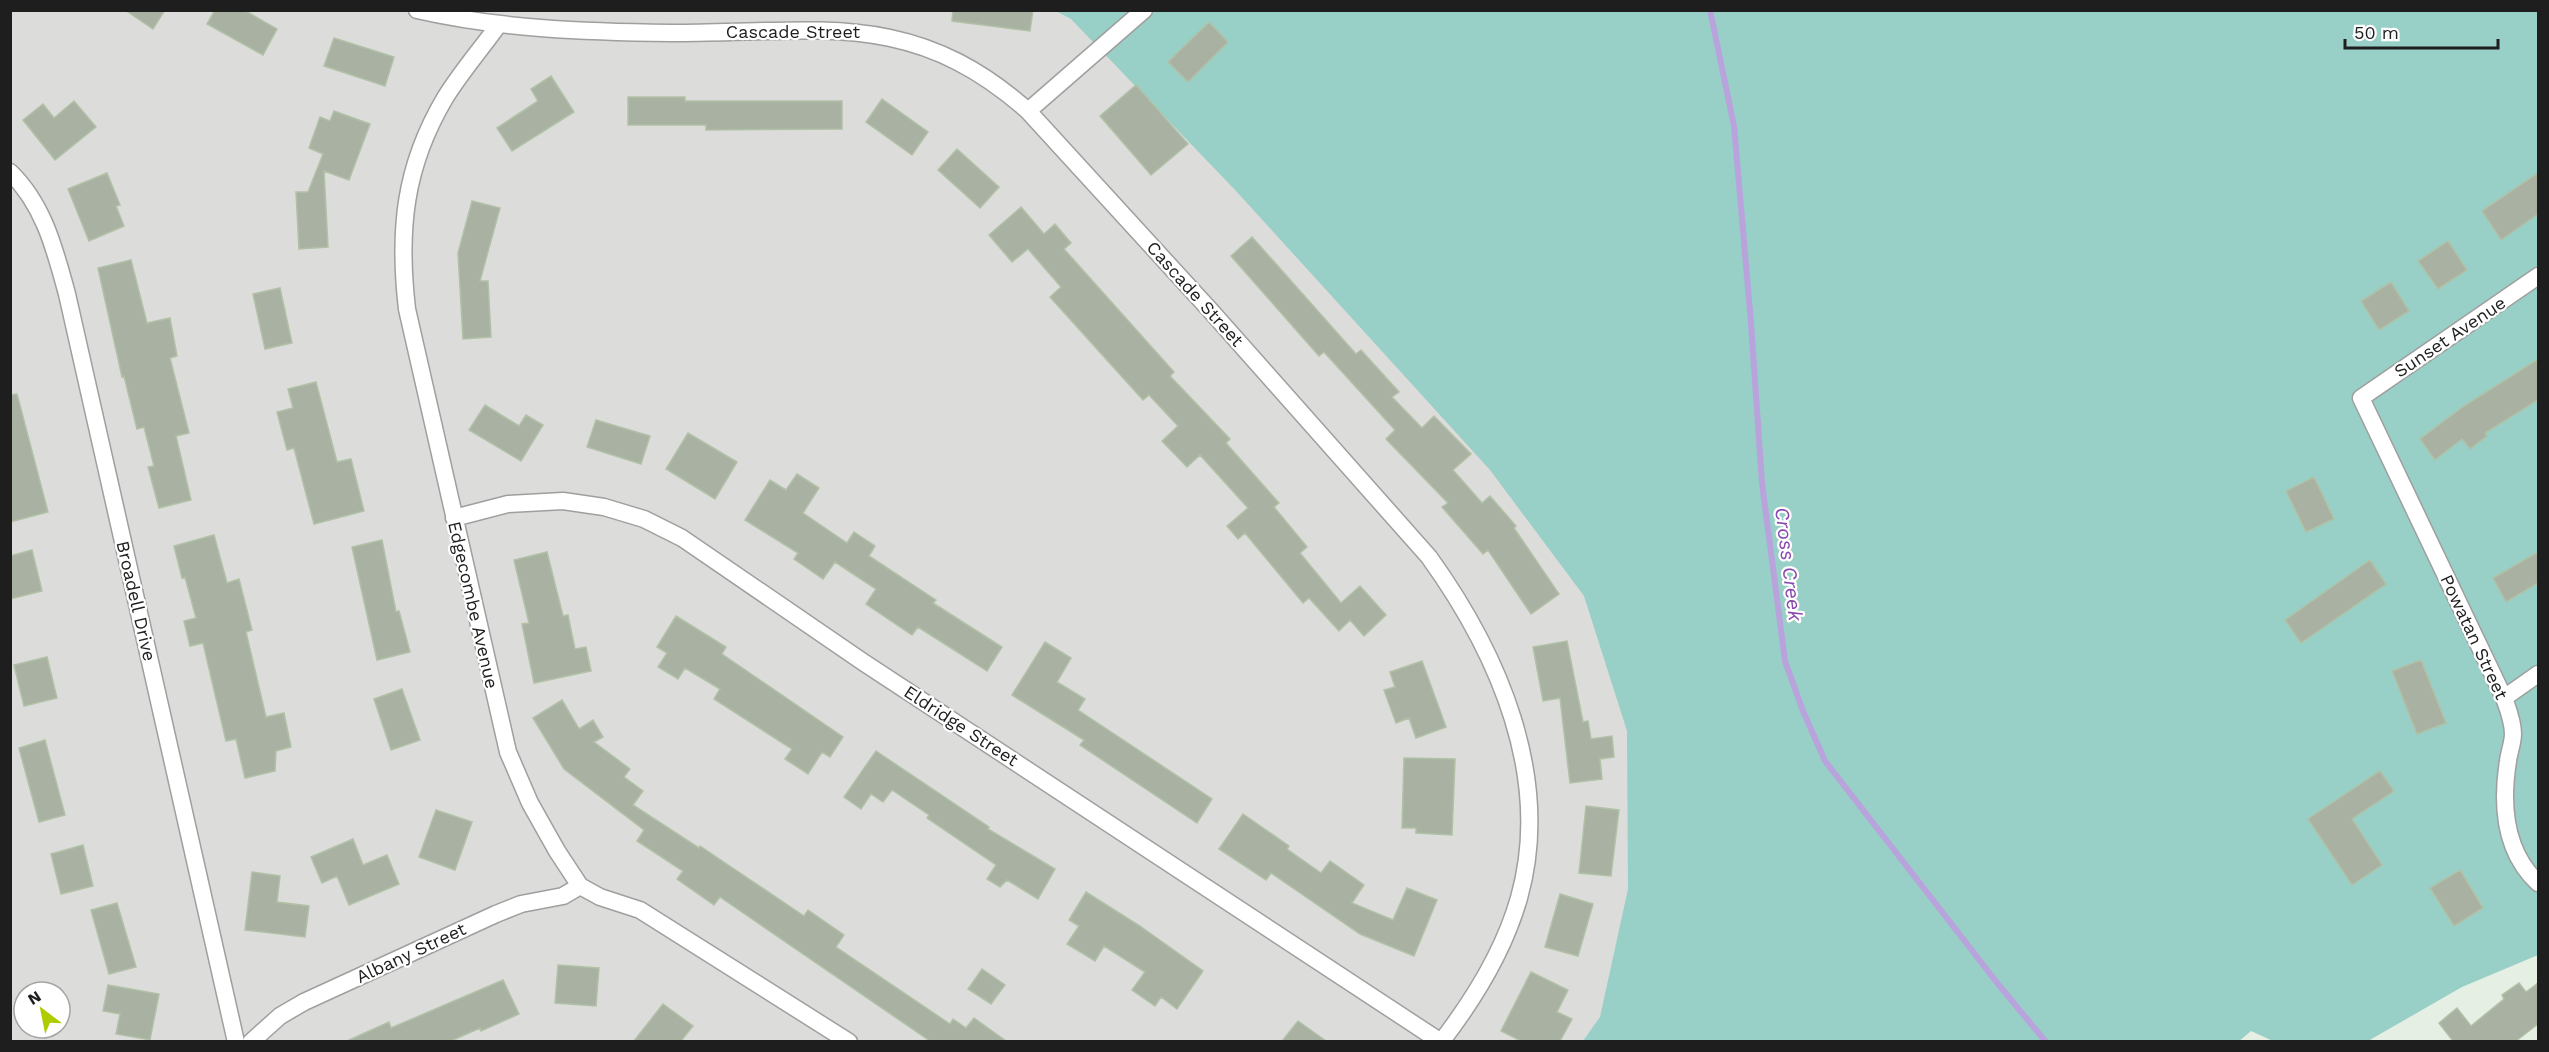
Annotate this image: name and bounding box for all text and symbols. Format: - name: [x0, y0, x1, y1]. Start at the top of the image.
- scale bar: [2345, 12, 2498, 50]
- street label: Cascade Street: [726, 21, 861, 42]
- text: 50 m: [2354, 22, 2399, 43]
- street label: Cascade Street: [1143, 237, 1248, 351]
- street label: Sunset Avenue: [2390, 292, 2509, 382]
- water label: Cross Creek: [1770, 506, 1808, 623]
- street label: Edgecombe Avenue: [444, 519, 503, 691]
- street label: Broadell Drive: [112, 539, 161, 663]
- street label: Powatan Street: [2436, 571, 2513, 703]
- street label: Eldridge Street: [900, 681, 1023, 771]
- street label: Albany Street: [352, 918, 470, 987]
- north arrow: [12, 980, 72, 1040]
- text: N: [24, 987, 44, 1009]

